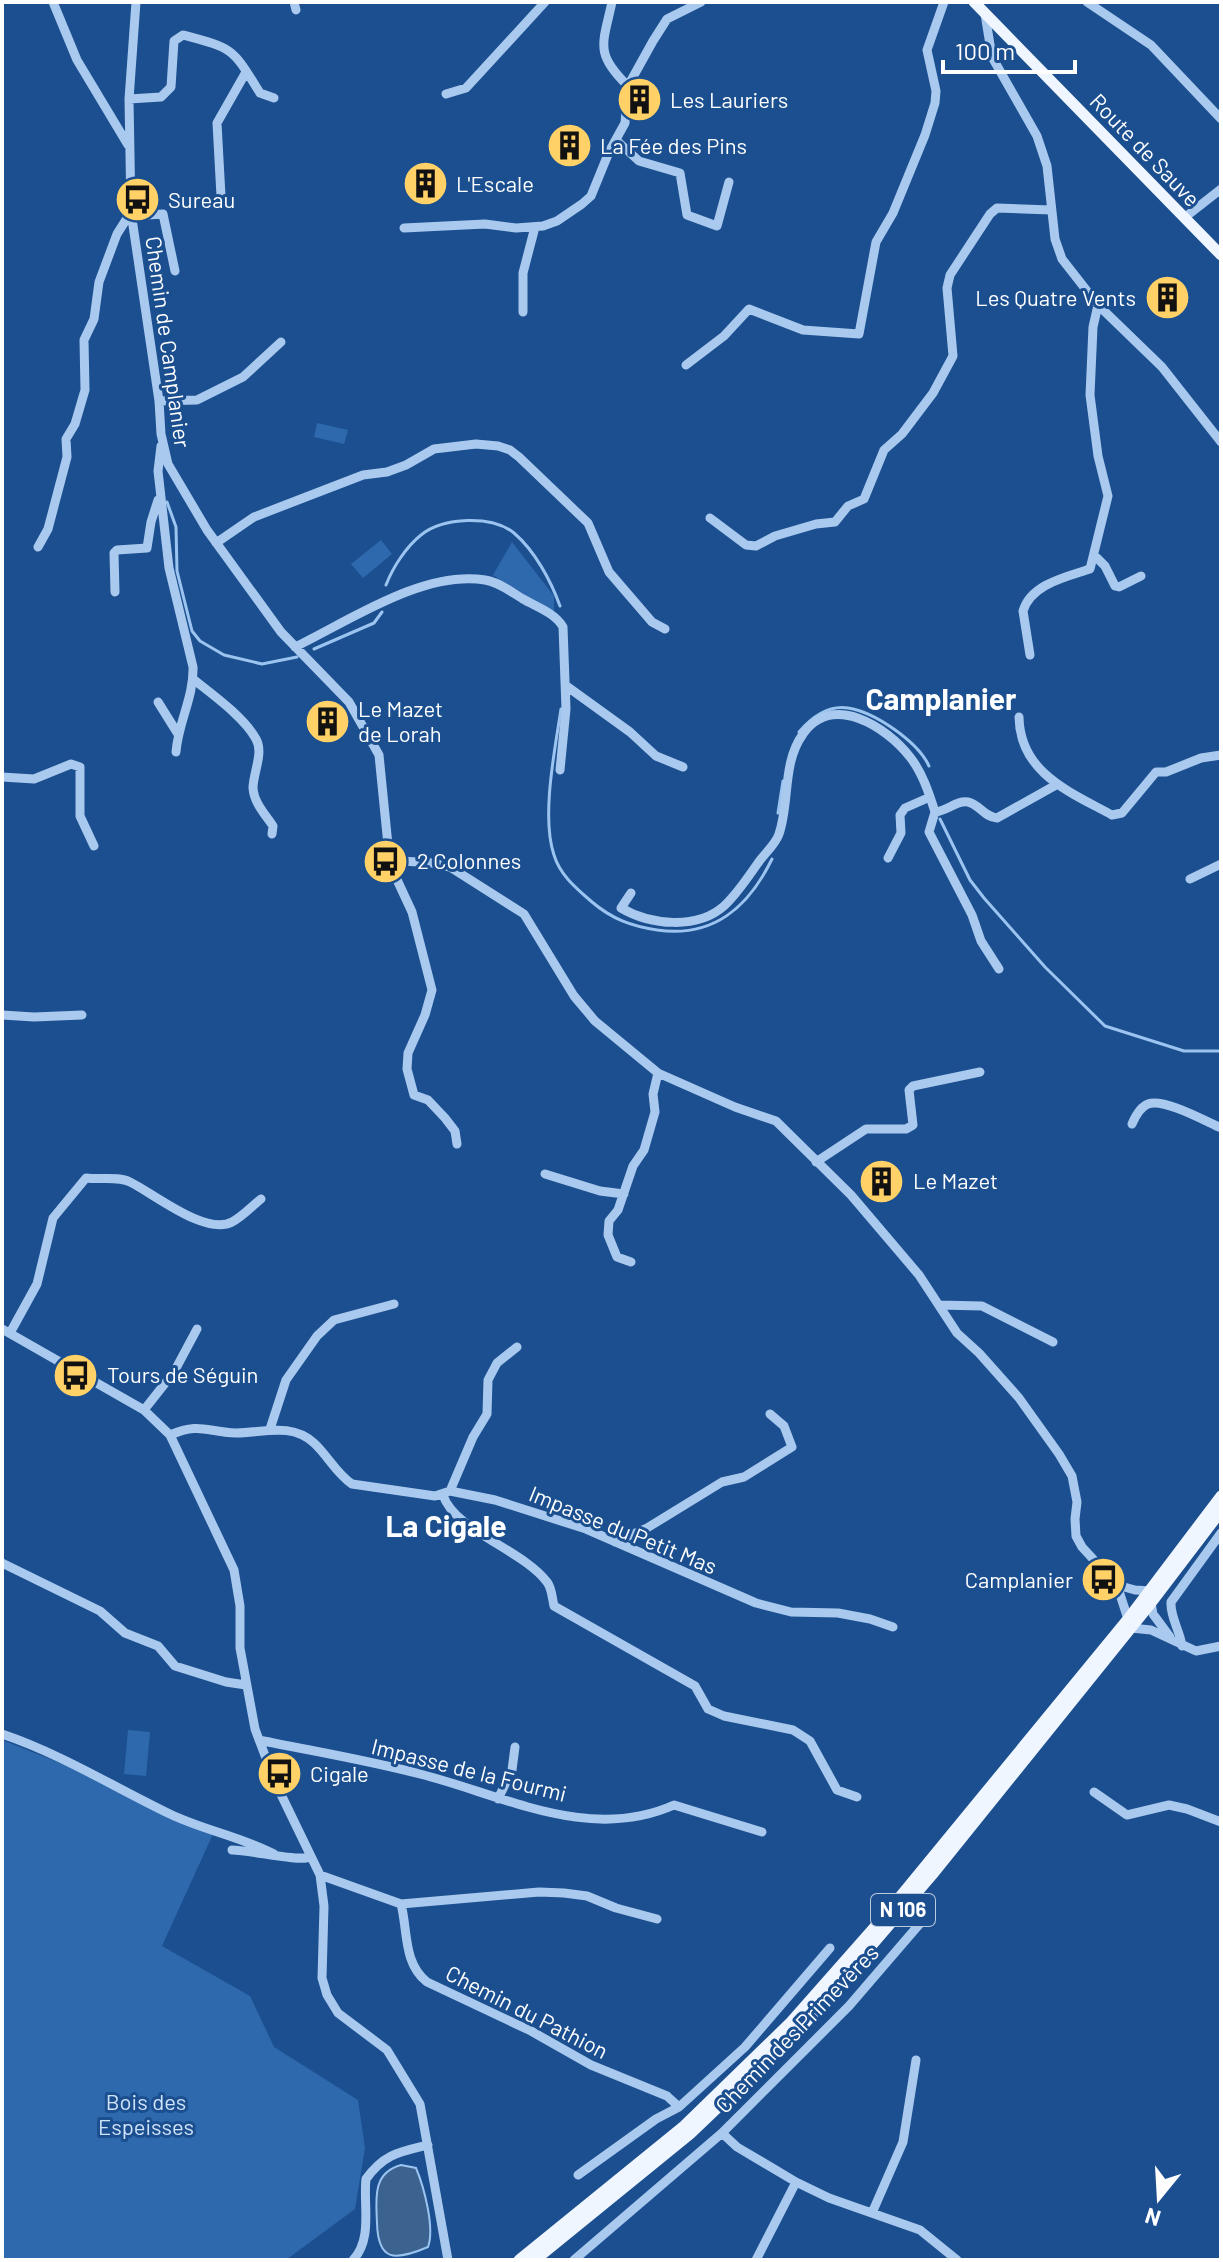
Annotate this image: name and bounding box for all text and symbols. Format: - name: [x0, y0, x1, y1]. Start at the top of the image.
- scale bar: [943, 24, 1075, 74]
- text: 100 m: [955, 36, 1015, 65]
- building icon: Les Lauriers: [615, 76, 663, 124]
- place label: Les Lauriers: [670, 86, 788, 112]
- street label: Route de Sauve: [1085, 87, 1206, 211]
- building icon: La Fée des Pins: [545, 122, 593, 170]
- place label: La Fée des Pins: [600, 132, 747, 158]
- building icon: L'Escale: [401, 160, 449, 208]
- place label: L'Escale: [456, 170, 534, 196]
- bus stop icon: Sureau: [113, 176, 161, 224]
- place label: Sureau: [168, 186, 235, 212]
- street label: Chemin de Camplanier: [141, 234, 197, 449]
- building icon: Les Quatre Vents: [1143, 274, 1191, 322]
- place label: Les Quatre Vents: [975, 284, 1136, 310]
- district label: Camplanier: [865, 680, 1017, 716]
- place label: Le Mazet de Lorah: [358, 695, 443, 746]
- building icon: Le Mazet de Lorah: [303, 698, 351, 746]
- bus stop icon: 2 Colonnes: [362, 837, 410, 885]
- place label: 2 Colonnes: [417, 847, 521, 873]
- building icon: Le Mazet: [858, 1157, 906, 1205]
- place label: Le Mazet: [913, 1167, 998, 1193]
- bus stop icon: Tours de Séguin: [52, 1351, 100, 1399]
- place label: Tours de Séguin: [107, 1361, 258, 1387]
- street label: Impasse du Petit Mas: [526, 1480, 721, 1579]
- district label: La Cigale: [385, 1507, 507, 1543]
- bus stop icon: Camplanier: [1080, 1556, 1128, 1604]
- place label: Camplanier: [965, 1566, 1073, 1592]
- street label: Impasse de la Fourmi: [369, 1732, 570, 1806]
- bus stop icon: Cigale: [255, 1750, 303, 1798]
- place label: Cigale: [310, 1760, 369, 1786]
- road number: N 106: [871, 1894, 935, 1926]
- street label: Chemin des Primevères: [709, 1939, 883, 2118]
- street label: Chemin du Pathion: [442, 1959, 613, 2063]
- park label: Bois des Espeisses: [98, 2088, 194, 2139]
- north arrow: [1119, 2158, 1199, 2238]
- text: N: [1142, 2203, 1163, 2233]

